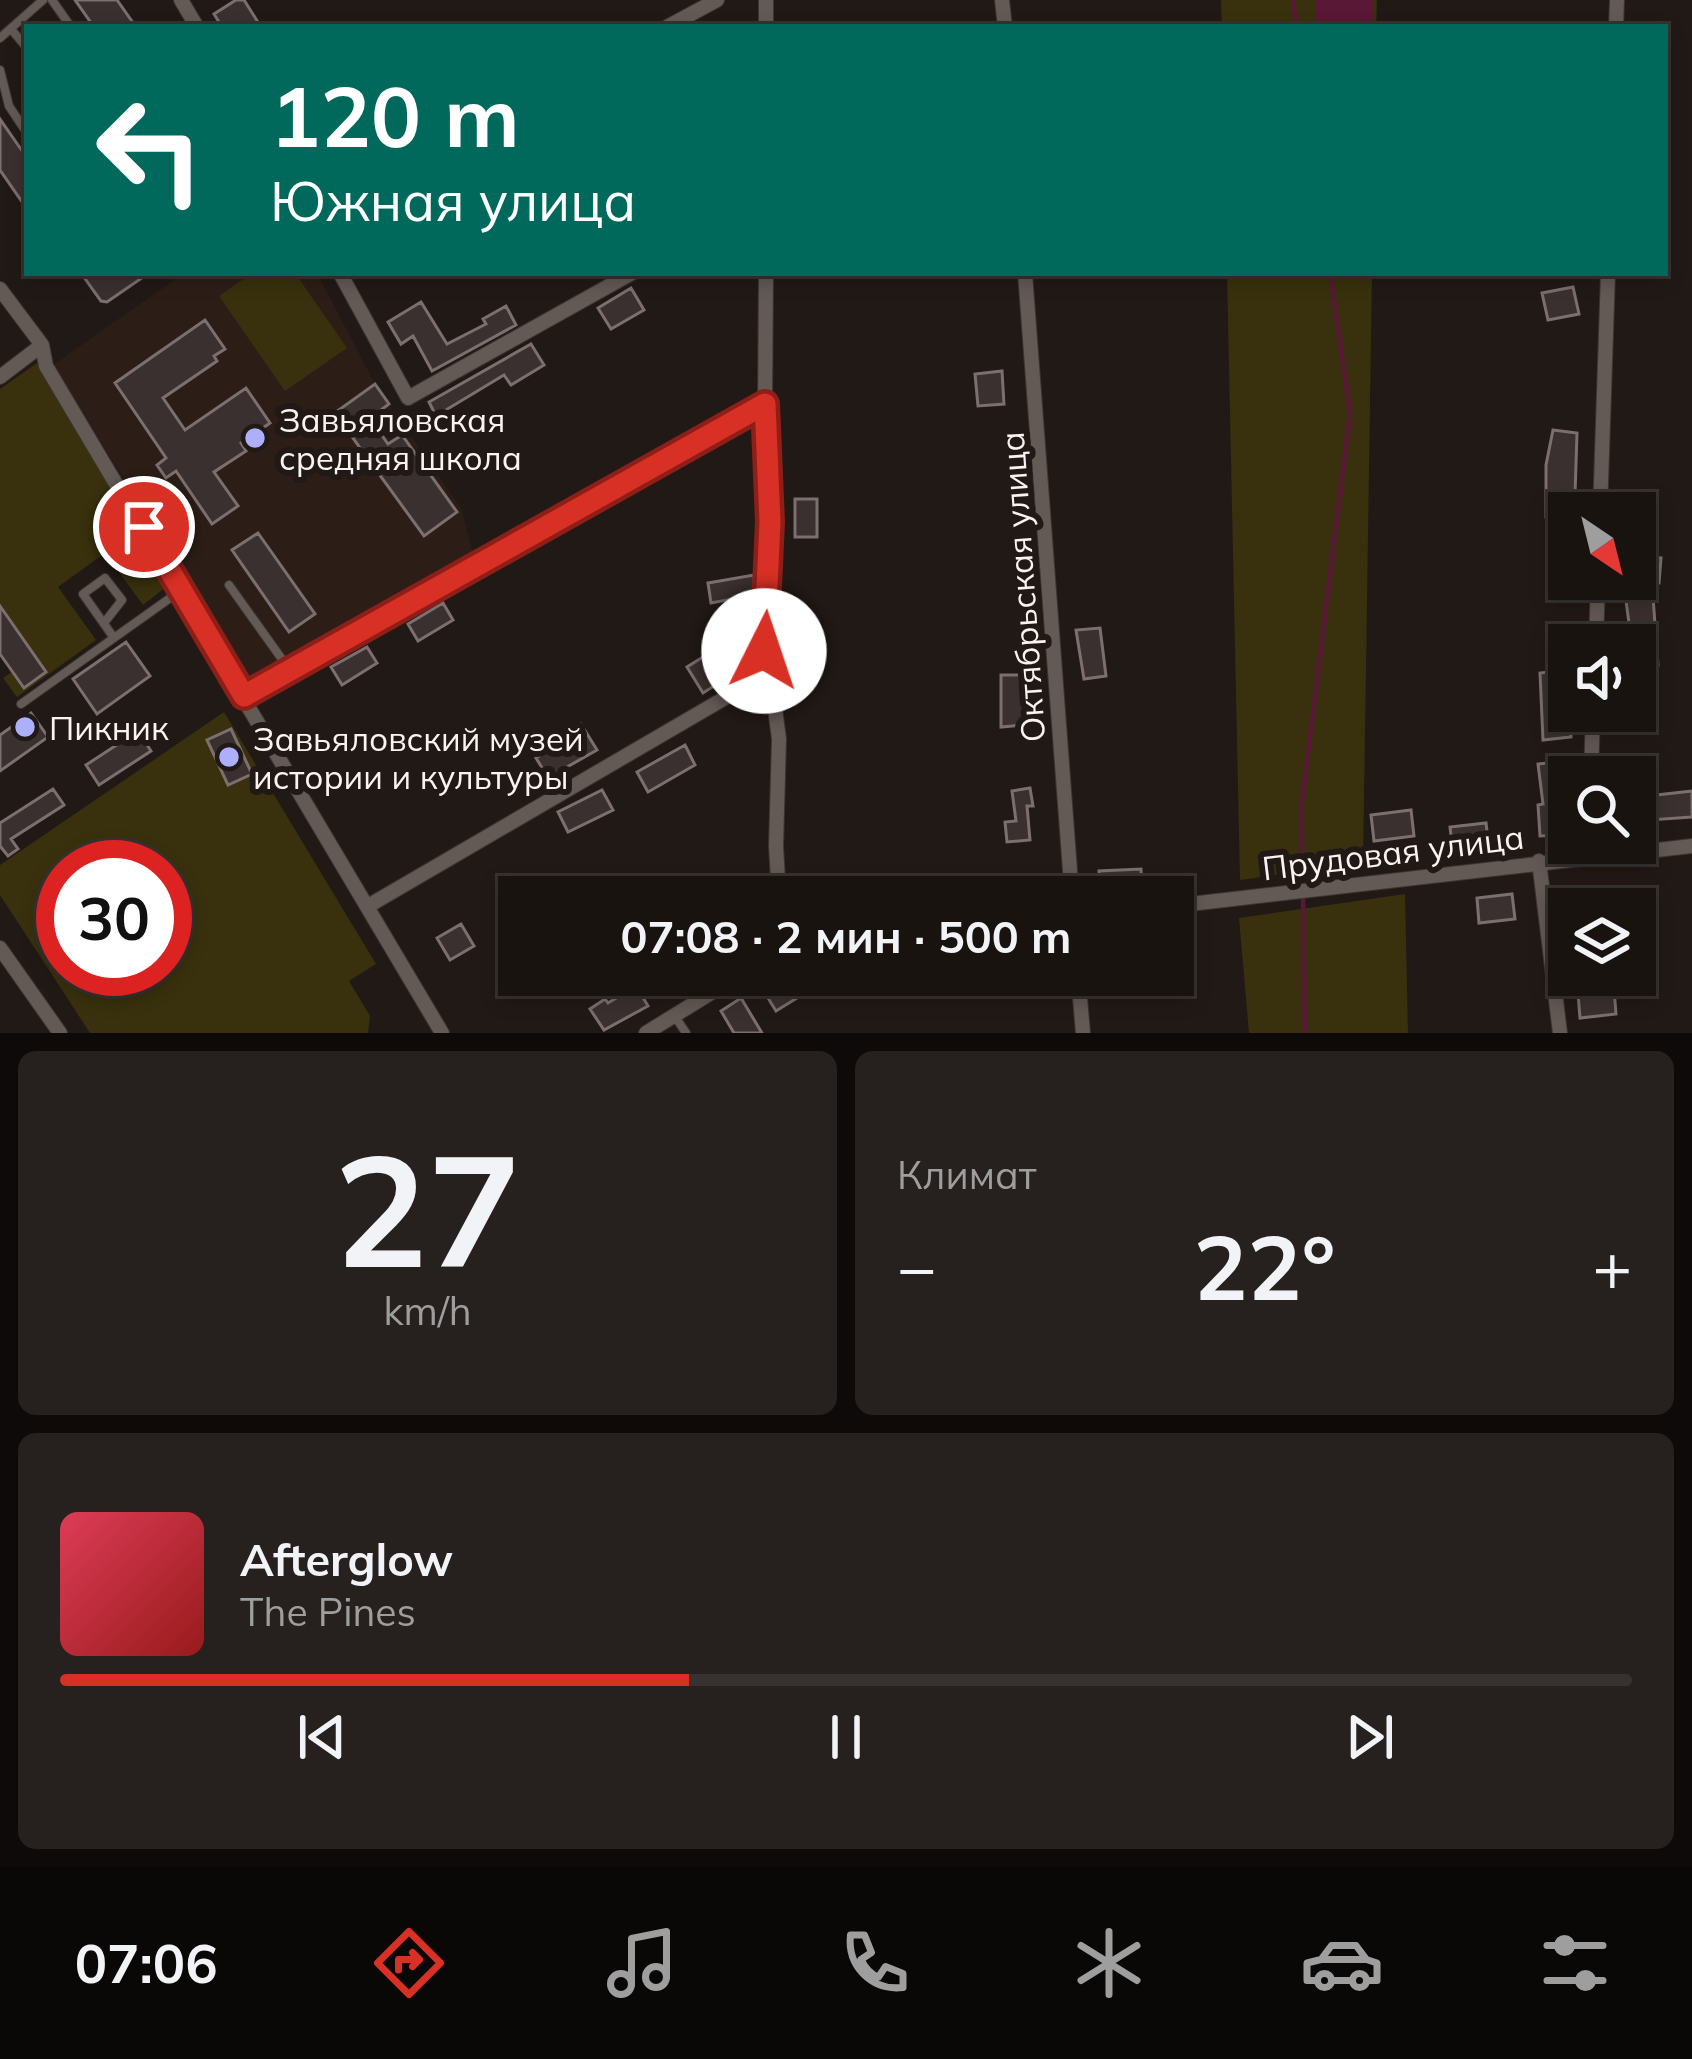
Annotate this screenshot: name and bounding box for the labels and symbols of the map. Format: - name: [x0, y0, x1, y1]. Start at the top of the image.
- place label: Завьяловская средняя школа: [279, 399, 522, 478]
- marker: Завьяловская средняя школа: [242, 425, 268, 451]
- street label: Октябрьская улица: [991, 430, 1053, 744]
- pin: [93, 476, 195, 578]
- north arrow: [1548, 492, 1656, 600]
- position arrow: [701, 588, 827, 714]
- place label: Пикник: [49, 707, 169, 748]
- marker: Пикник: [12, 714, 38, 740]
- place label: Завьяловский музей истории и культуры: [253, 718, 584, 797]
- marker: Завьяловский музей истории и культуры: [216, 744, 242, 770]
- street label: Прудовая улица: [1260, 816, 1526, 888]
- speed limit sign: 30: [36, 840, 192, 996]

